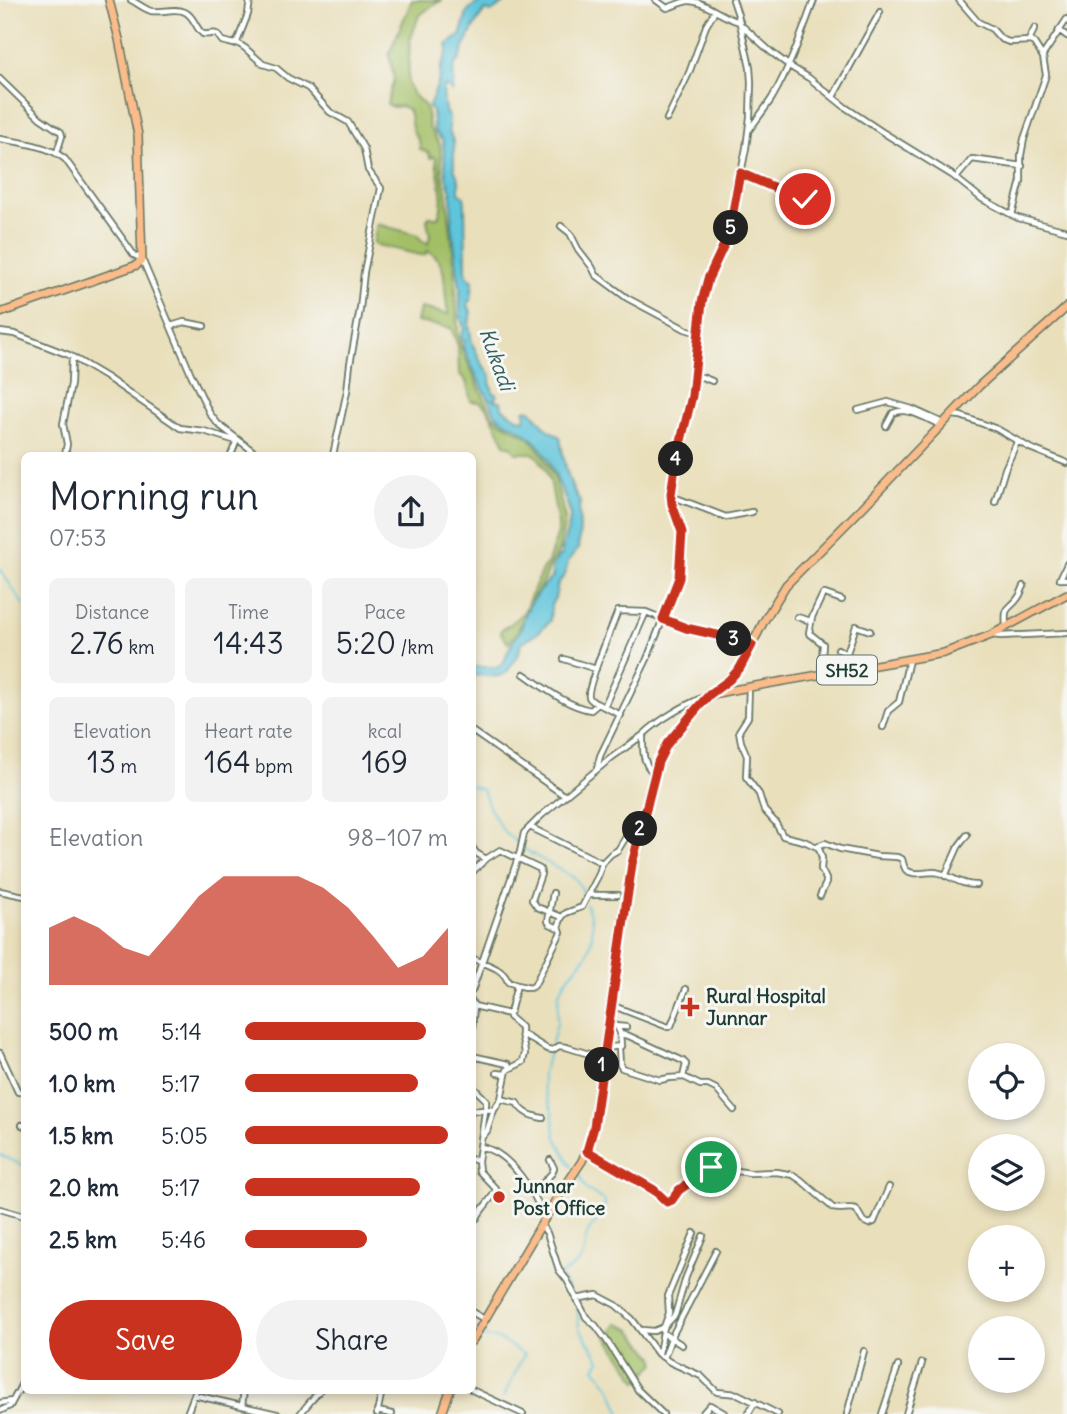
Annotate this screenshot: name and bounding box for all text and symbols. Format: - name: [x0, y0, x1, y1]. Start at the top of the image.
- pin: [775, 169, 835, 229]
- icon: check: [786, 180, 824, 218]
- pin: 5: [714, 210, 748, 246]
- text: 5: [725, 215, 736, 239]
- water label: Kukadi: [473, 324, 522, 396]
- pin: 4: [658, 442, 694, 476]
- text: 4: [670, 446, 681, 470]
- text: Morning run: [49, 473, 259, 520]
- button: share: [374, 475, 448, 549]
- text: 07:53: [49, 523, 107, 552]
- text: Distance: [75, 600, 149, 624]
- text: Time: [228, 600, 269, 624]
- text: Pace: [364, 600, 405, 624]
- pin: 3: [716, 622, 752, 656]
- text: 2.76: [70, 624, 124, 662]
- text: 14:43: [213, 624, 284, 662]
- text: 5:20: [336, 624, 396, 662]
- text: 3: [728, 626, 739, 650]
- text: km: [124, 635, 155, 659]
- text: /km: [396, 635, 434, 659]
- road number: SH52: [817, 656, 877, 684]
- text: Elevation: [73, 719, 151, 743]
- text: Heart rate: [204, 719, 293, 743]
- text: kcal: [368, 719, 402, 743]
- text: 13: [87, 743, 116, 781]
- text: 164: [204, 743, 251, 781]
- text: 169: [362, 743, 408, 781]
- text: m: [116, 754, 137, 778]
- text: bpm: [251, 754, 293, 778]
- pin: 2: [622, 812, 658, 846]
- text: 2: [634, 816, 645, 840]
- text: Elevation: [49, 823, 143, 852]
- text: 98–107 m: [348, 823, 448, 852]
- place label: Rural Hospital Junnar: [706, 984, 826, 1030]
- marker: Rural Hospital Junnar: [680, 997, 700, 1017]
- text: 500 m: [49, 1017, 118, 1046]
- text: 5:14: [161, 1017, 202, 1046]
- map controls: [968, 1043, 1045, 1393]
- button: locate: [968, 1043, 1045, 1120]
- pin: 1: [584, 1048, 620, 1082]
- text: 1: [598, 1052, 605, 1076]
- text: 1.0 km: [49, 1069, 115, 1098]
- text: 5:17: [161, 1069, 200, 1098]
- text: 1.5 km: [49, 1121, 114, 1150]
- text: 5:05: [161, 1121, 208, 1150]
- button: layers: [968, 1134, 1045, 1211]
- pin: [681, 1137, 741, 1197]
- icon: arrive: [692, 1148, 730, 1186]
- text: 2.0 km: [49, 1173, 119, 1202]
- text: 5:17: [161, 1173, 200, 1202]
- place label: Junnar Post Office: [513, 1174, 605, 1220]
- marker: Junnar Post Office: [491, 1189, 507, 1205]
- text: 2.5 km: [49, 1225, 117, 1254]
- text: 5:46: [161, 1225, 206, 1254]
- button: +: [968, 1225, 1045, 1302]
- button: Save: [49, 1300, 242, 1380]
- button: Share: [256, 1300, 448, 1380]
- button: −: [968, 1316, 1045, 1393]

